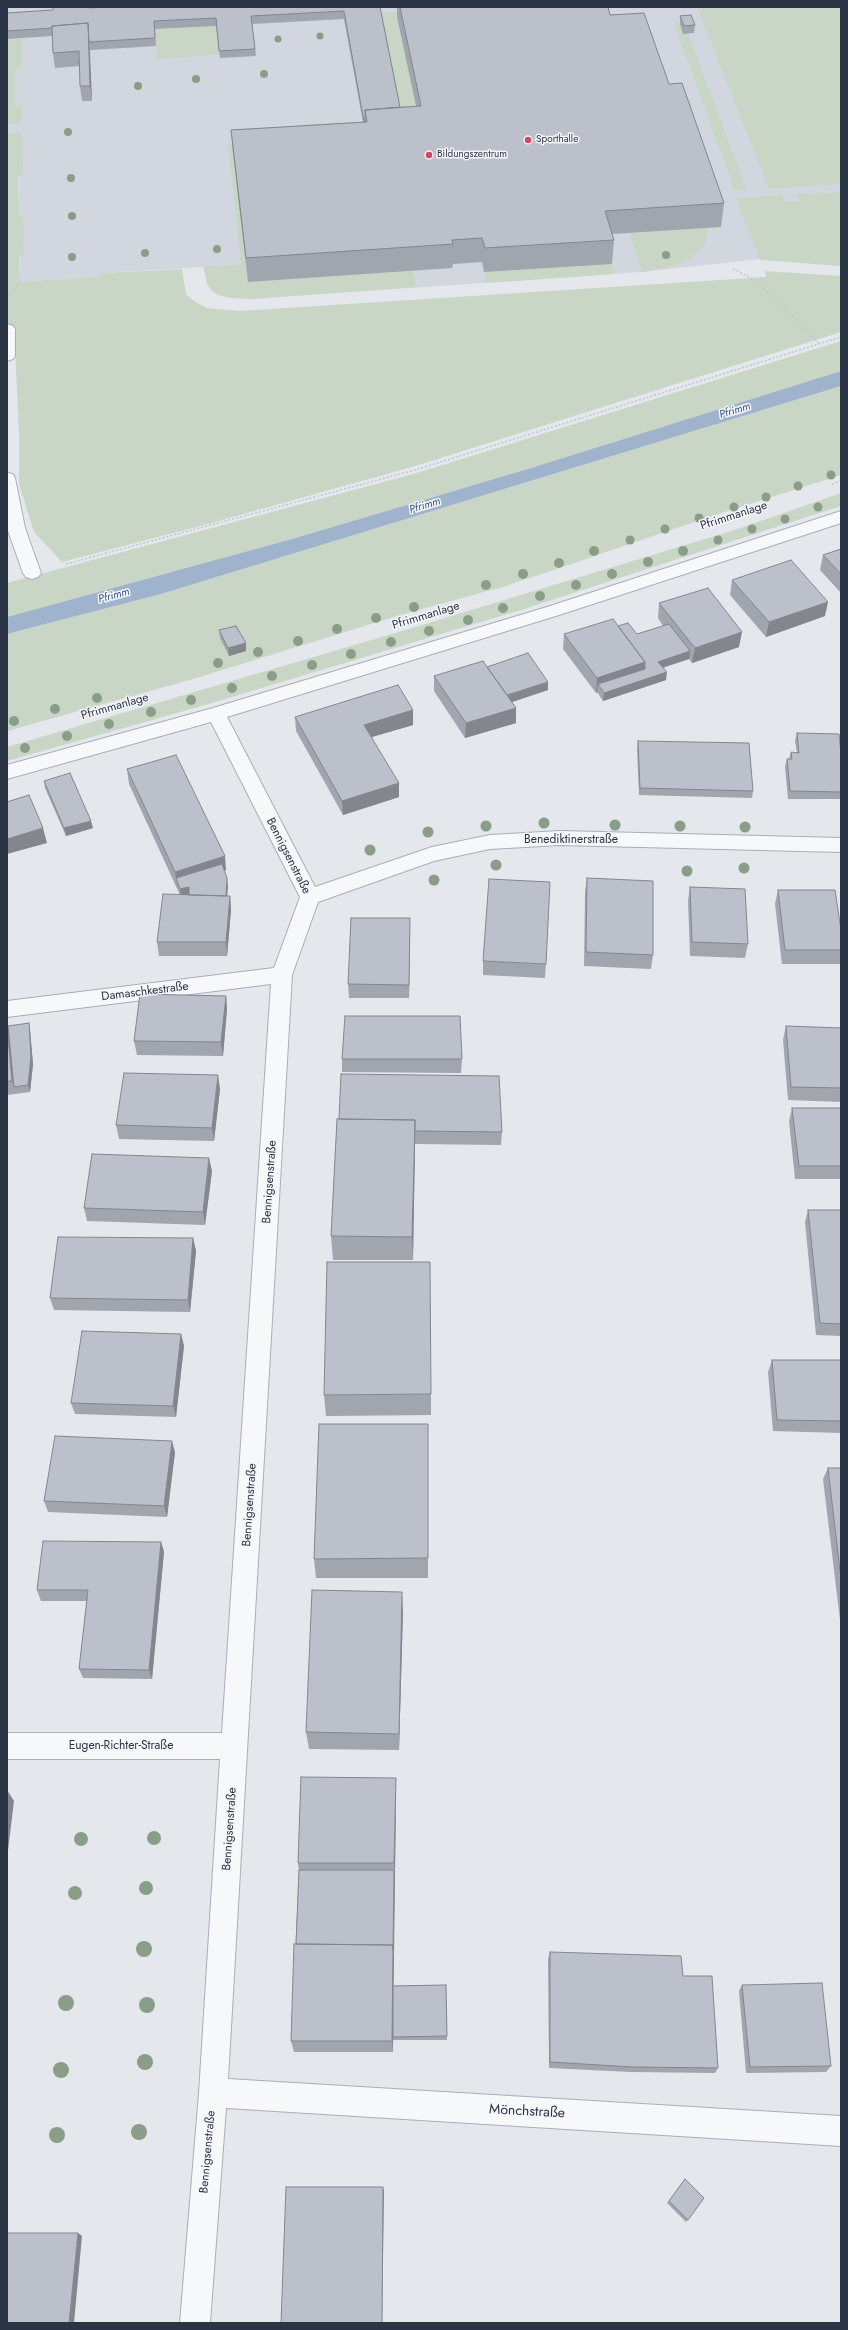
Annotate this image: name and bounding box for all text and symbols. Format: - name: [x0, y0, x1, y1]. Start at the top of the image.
- place label: Sporthalle: [536, 134, 578, 146]
- marker: Sporthalle: [523, 135, 533, 145]
- place label: Bildungszentrum: [437, 149, 507, 161]
- marker: Bildungszentrum: [424, 150, 434, 160]
- water label: Pfrimm: [718, 400, 752, 422]
- water label: Pfrimm: [408, 495, 442, 517]
- street label: Pfrimmanlage: [699, 498, 769, 534]
- water label: Pfrimm: [97, 585, 131, 607]
- street label: Pfrimmanlage: [391, 599, 461, 633]
- street label: Pfrimmanlage: [80, 690, 150, 724]
- street label: Bennigsenstraße: [263, 816, 313, 896]
- street label: Benediktinerstraße: [524, 833, 618, 847]
- street label: Damaschkestraße: [101, 980, 189, 1004]
- street label: Bennigsenstraße: [260, 1140, 280, 1224]
- street label: Bennigsenstraße: [240, 1463, 260, 1547]
- street label: Eugen-Richter-Straße: [69, 1739, 173, 1753]
- street label: Bennigsenstraße: [220, 1787, 240, 1871]
- street label: Mönchstraße: [489, 2102, 565, 2122]
- street label: Bennigsenstraße: [197, 2110, 219, 2194]

